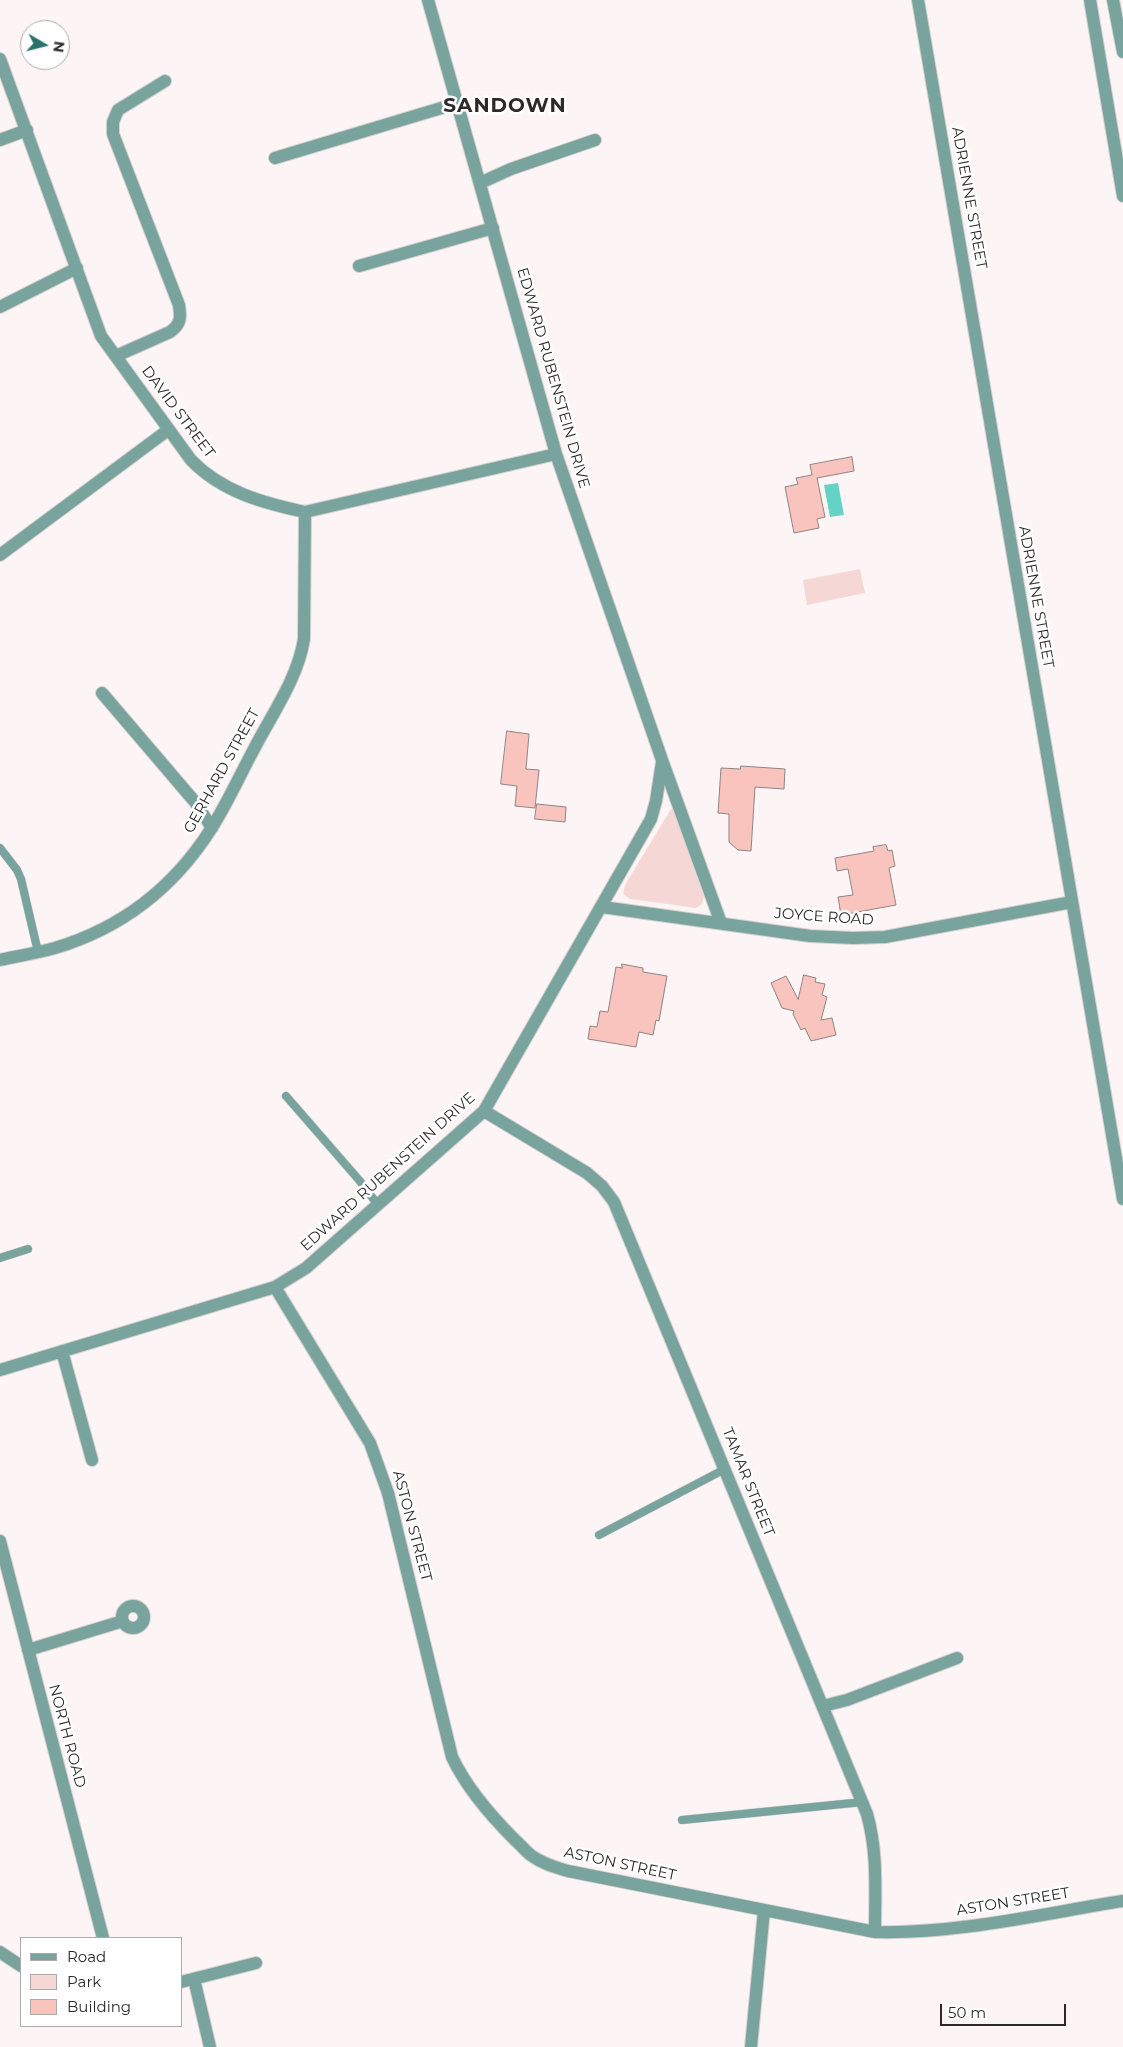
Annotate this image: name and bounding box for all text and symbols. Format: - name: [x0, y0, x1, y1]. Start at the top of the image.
- north arrow: [20, 20, 70, 70]
- text: N: [49, 40, 69, 54]
- district label: SANDOWN: [442, 94, 568, 118]
- street label: ADRIENNE STREET: [948, 125, 990, 271]
- street label: EDWARD RUBENSTEIN DRIVE: [513, 266, 593, 490]
- street label: DAVID STREET: [137, 362, 219, 462]
- street label: ADRIENNE STREET: [1015, 524, 1057, 670]
- street label: GERHARD STREET: [180, 706, 264, 836]
- street label: JOYCE ROAD: [774, 905, 874, 929]
- street label: EDWARD RUBENSTEIN DRIVE: [297, 1089, 479, 1255]
- street label: TAMAR STREET: [718, 1425, 778, 1539]
- street label: ASTON STREET: [389, 1469, 435, 1583]
- street label: NORTH ROAD: [45, 1682, 89, 1790]
- street label: ASTON STREET: [562, 1843, 678, 1885]
- street label: ASTON STREET: [955, 1884, 1071, 1920]
- legend: [20, 1937, 182, 2027]
- text: Road: [67, 1947, 106, 1966]
- text: Park: [67, 1972, 101, 1991]
- scale bar: [943, 1994, 1069, 2026]
- text: Building: [67, 1997, 131, 2016]
- text: 50 m: [948, 2003, 986, 2022]

